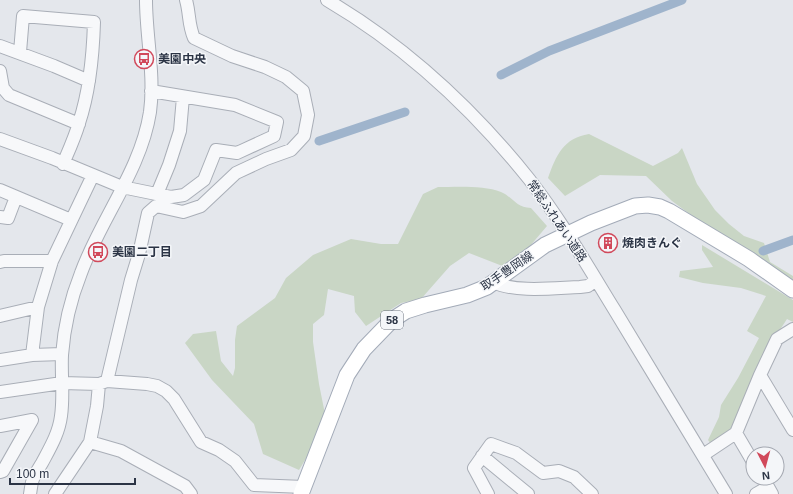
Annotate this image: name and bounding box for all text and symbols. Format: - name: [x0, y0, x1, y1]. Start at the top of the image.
- bus stop icon: 美園中央: [133, 48, 155, 70]
- place label: 美園中央: [158, 52, 206, 66]
- street label: 常総ふれあい道路: [524, 177, 590, 265]
- building icon: 焼肉きんぐ: [597, 232, 619, 254]
- place label: 焼肉きんぐ: [622, 236, 682, 250]
- bus stop icon: 美園二丁目: [87, 241, 109, 263]
- place label: 美園二丁目: [112, 245, 172, 259]
- street label: 取手豊岡線: [478, 248, 536, 294]
- road number: 58: [381, 311, 403, 329]
- north arrow: [745, 446, 785, 486]
- scale bar: [10, 460, 135, 486]
- text: 100 m: [16, 467, 49, 481]
- text: N: [761, 470, 771, 482]

